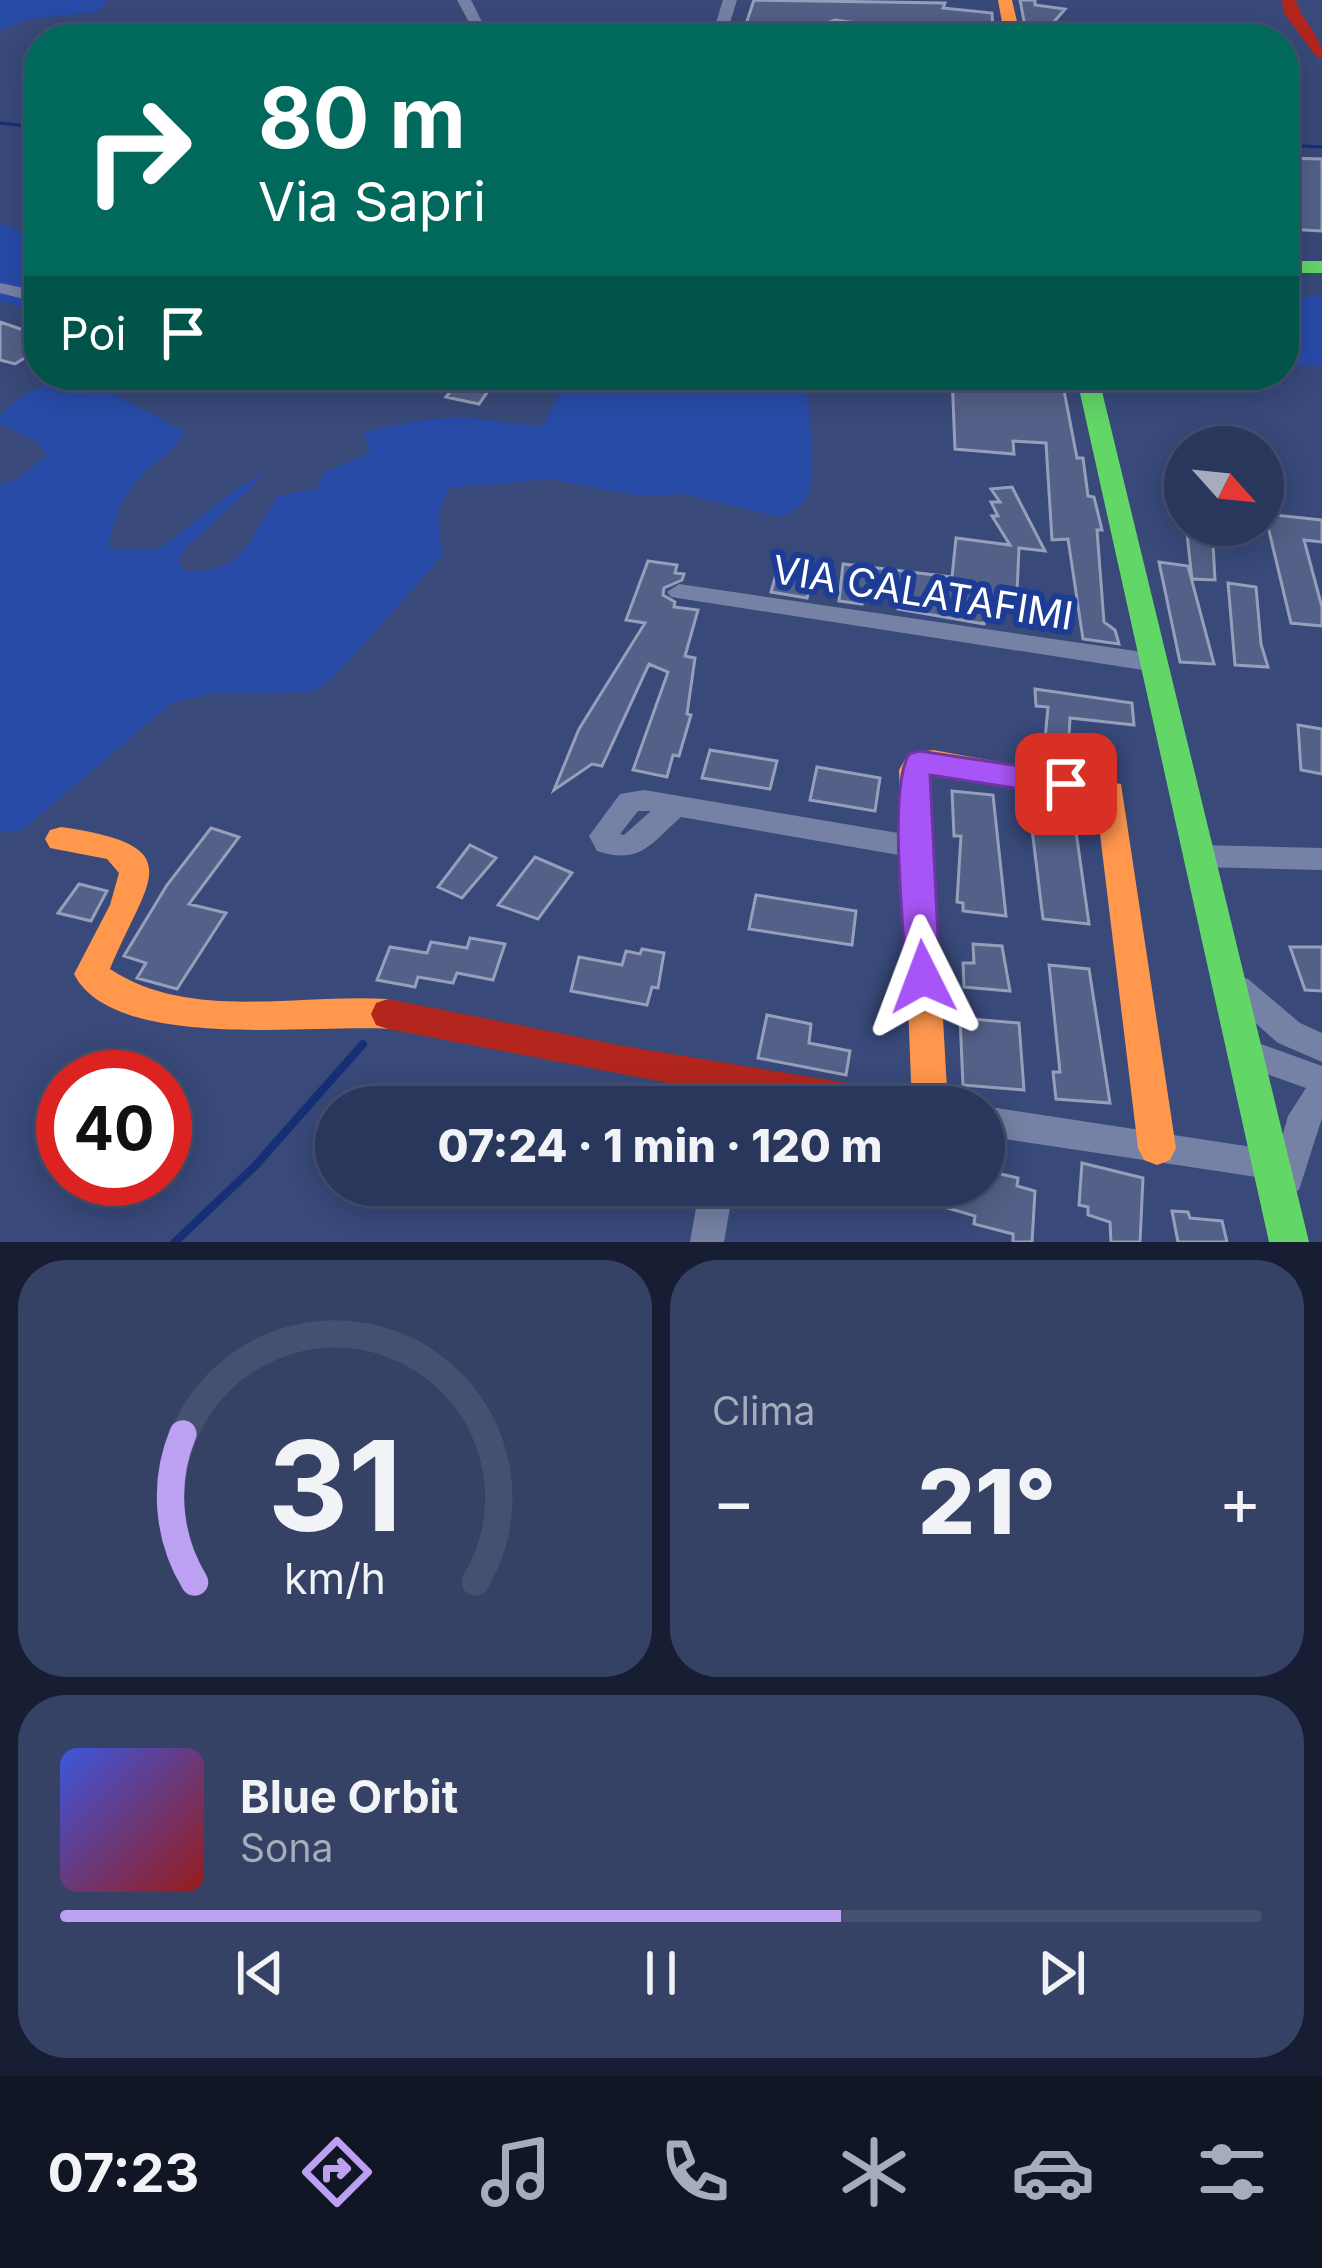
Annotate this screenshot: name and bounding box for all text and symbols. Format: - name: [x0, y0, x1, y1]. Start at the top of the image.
- text: 80 m: [258, 67, 466, 168]
- icon: right: [60, 72, 216, 228]
- text: Via Sapri: [258, 169, 486, 234]
- icon: arrive: [150, 300, 216, 366]
- text: Poi: [60, 306, 126, 361]
- north arrow: [1164, 426, 1284, 546]
- map controls: [1164, 426, 1284, 546]
- street label: VIA CALATAFIMI: [769, 545, 1077, 639]
- pin: [1015, 733, 1117, 835]
- icon: arrive: [1033, 751, 1099, 817]
- position arrow: [860, 914, 986, 1040]
- speed limit sign: 40: [36, 1050, 192, 1206]
- text: 07:24 · 1 min · 120 m: [437, 1118, 883, 1173]
- text: Clima: [712, 1387, 815, 1434]
- text: 31: [268, 1410, 402, 1561]
- text: 21°: [918, 1447, 1056, 1556]
- text: −: [712, 1461, 756, 1541]
- text: +: [1218, 1461, 1262, 1541]
- text: km/h: [284, 1551, 386, 1603]
- text: Blue Orbit: [240, 1769, 458, 1824]
- text: Sona: [240, 1824, 333, 1871]
- icon: previous: [227, 1940, 293, 2006]
- icon: pause: [628, 1940, 694, 2006]
- icon: next: [1029, 1940, 1095, 2006]
- icon: directions: [295, 2130, 379, 2214]
- icon: music: [474, 2130, 558, 2214]
- icon: phone: [653, 2130, 737, 2214]
- icon: climate: [832, 2130, 916, 2214]
- icon: car: [1011, 2130, 1095, 2214]
- icon: filters: [1190, 2130, 1274, 2214]
- text: 07:23: [48, 2140, 199, 2205]

